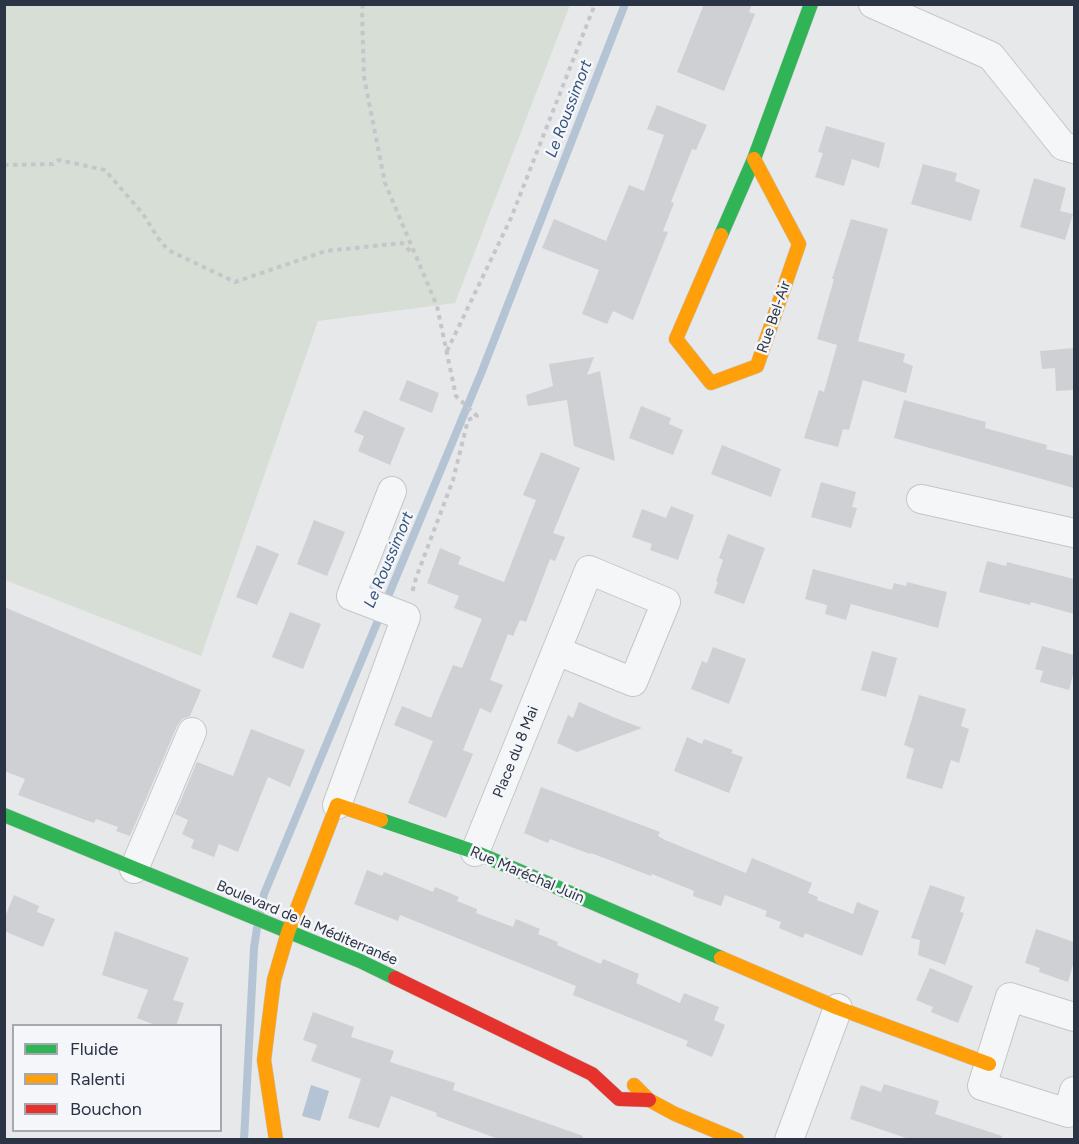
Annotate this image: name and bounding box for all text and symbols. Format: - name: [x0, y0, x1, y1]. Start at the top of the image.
- water label: Le Roussimort: [542, 58, 596, 160]
- street label: Rue Bel-Air: [753, 278, 795, 356]
- water label: Le Roussimort: [360, 509, 418, 611]
- street label: Place du 8 Mai: [489, 704, 543, 800]
- street label: Rue Maréchal Juin: [467, 843, 587, 907]
- street label: Boulevard de la Méditerranée: [214, 877, 400, 969]
- legend: [12, 1024, 222, 1132]
- text: Fluide: [70, 1038, 118, 1060]
- text: Ralenti: [70, 1068, 125, 1090]
- text: Bouchon: [70, 1098, 142, 1120]

